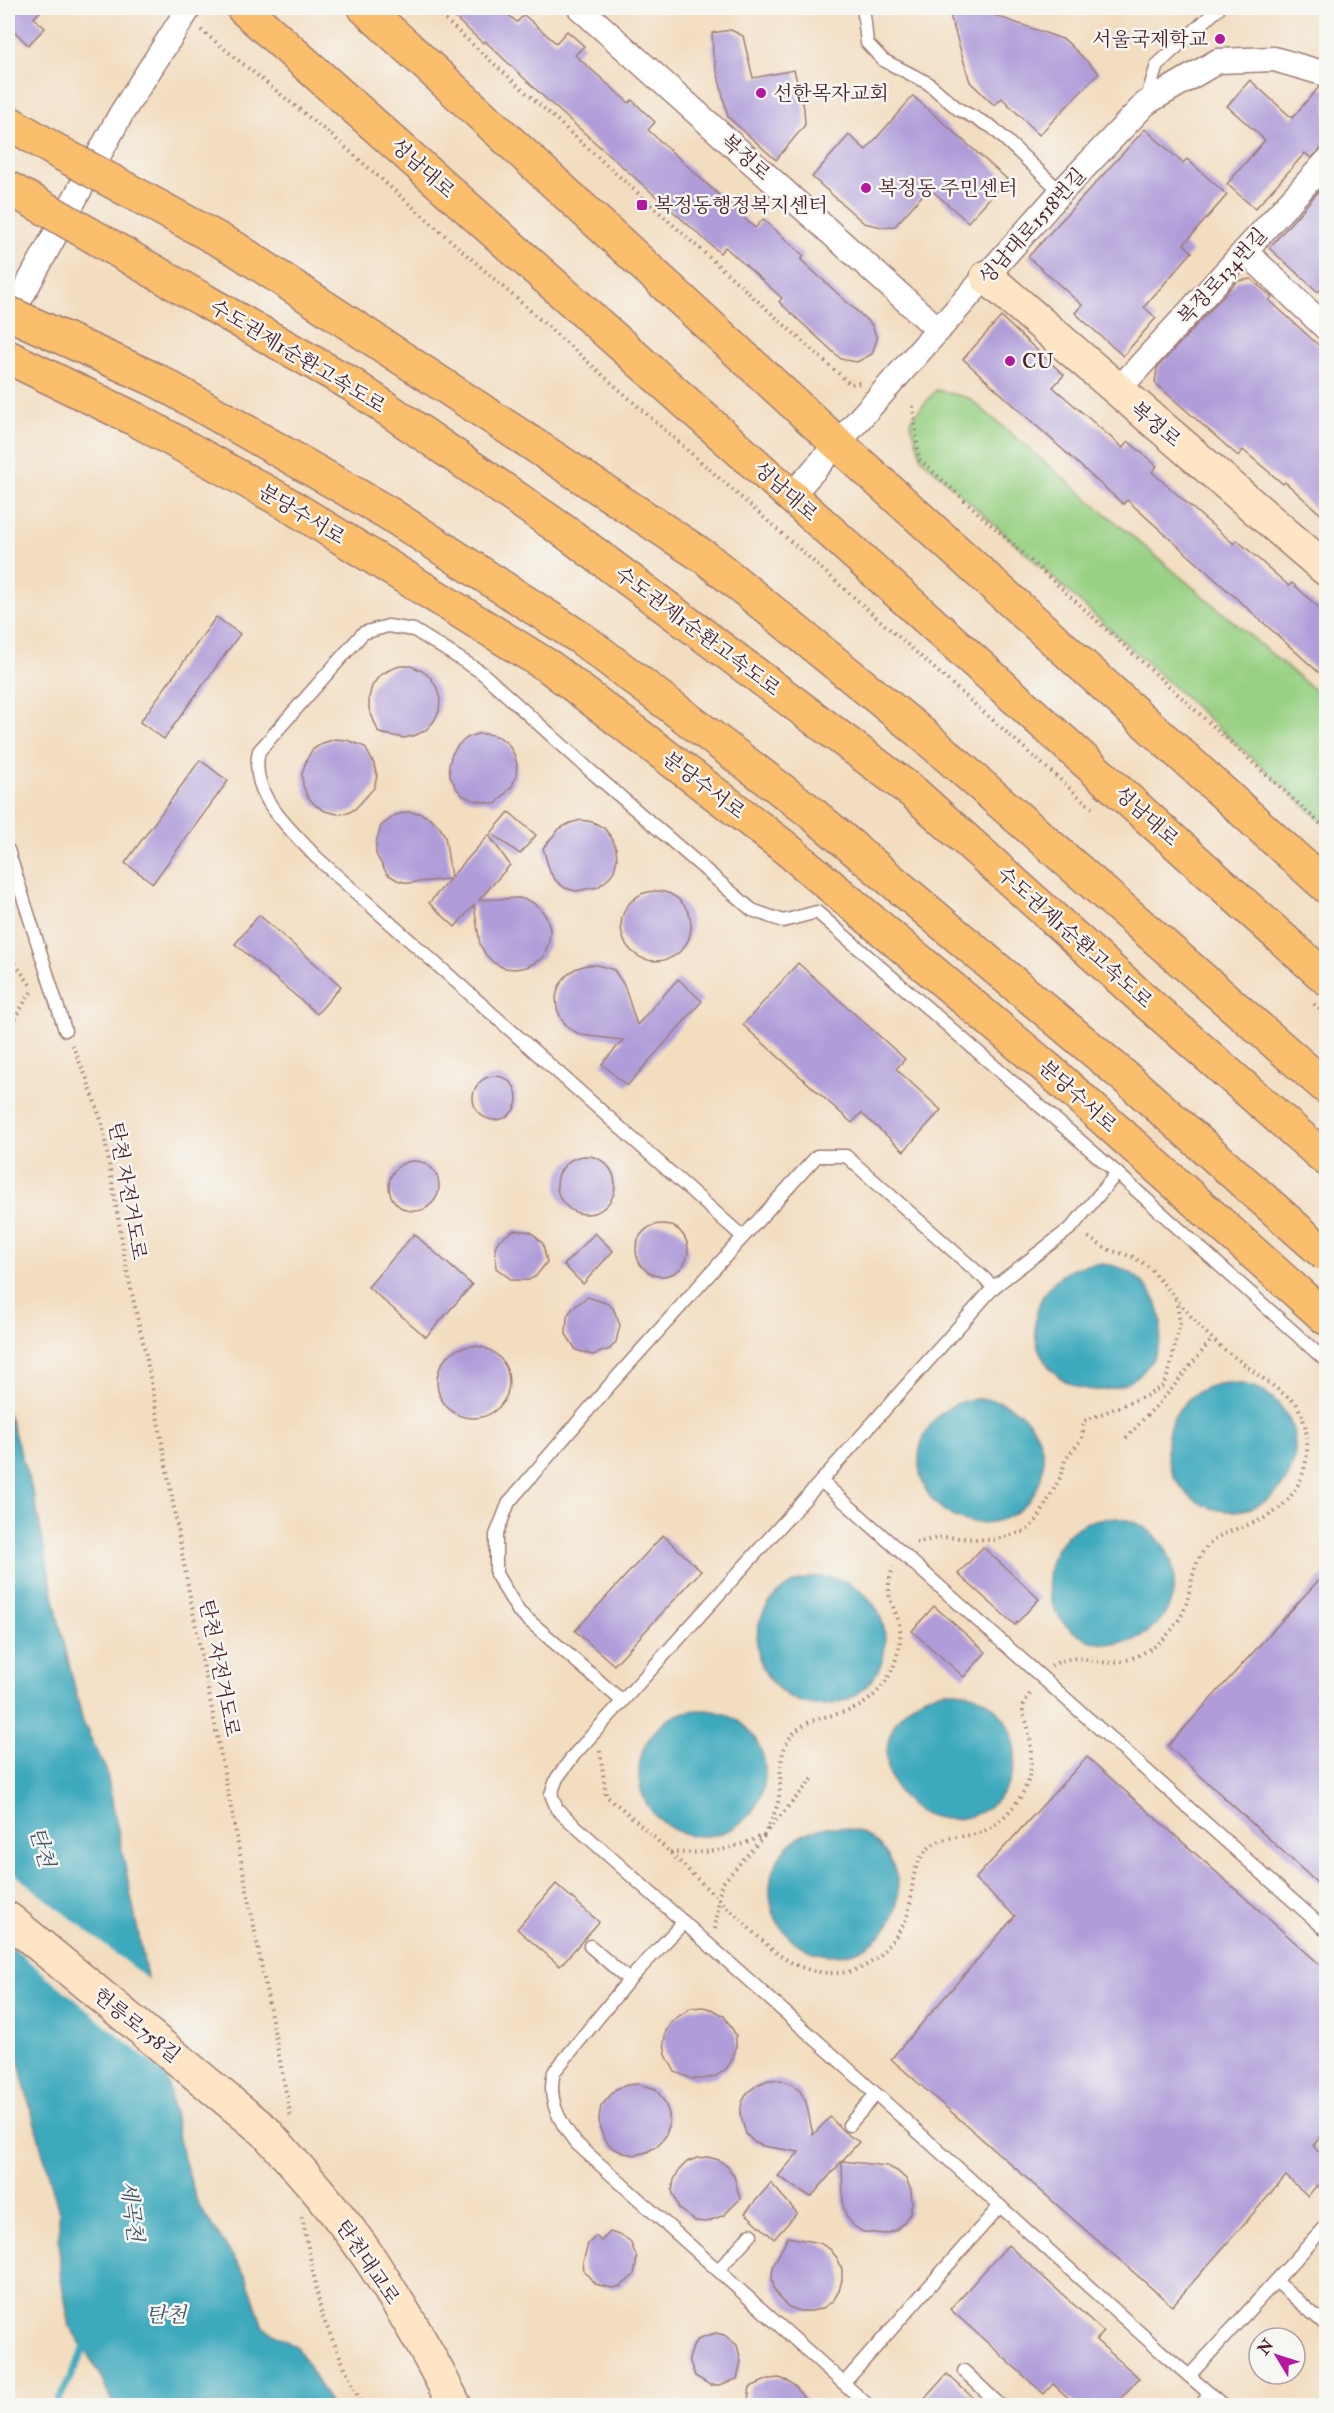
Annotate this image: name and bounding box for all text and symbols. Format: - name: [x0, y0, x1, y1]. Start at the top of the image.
- place label: 서울국제학교: [1092, 27, 1209, 52]
- marker: 서울국제학교: [1213, 32, 1227, 46]
- place label: 선한목자교회: [773, 81, 889, 106]
- marker: 선한목자교회: [754, 86, 768, 100]
- street label: 복정로: [716, 129, 776, 186]
- street label: 성남대로: [386, 133, 460, 204]
- street label: 성남대로1518번길: [973, 163, 1091, 290]
- place label: 복정동 주민센터: [878, 176, 1017, 201]
- marker: 복정동 주민센터: [859, 181, 873, 195]
- place label: 복정동행정복지센터: [654, 193, 828, 218]
- marker: 복정동행정복지센터: [635, 198, 649, 212]
- street label: 복정로134번길: [1172, 223, 1273, 330]
- street label: 수도권제1순환고속도로: [205, 294, 390, 419]
- place label: CU: [1022, 349, 1054, 374]
- marker: CU: [1003, 354, 1017, 368]
- street label: 복정로: [1125, 396, 1186, 453]
- street label: 성남대로: [749, 456, 823, 527]
- street label: 분당수서로: [254, 479, 350, 550]
- street label: 수도권제1순환고속도로: [610, 561, 785, 702]
- street label: 분당수서로: [658, 746, 750, 824]
- street label: 성남대로: [1110, 781, 1184, 852]
- street label: 수도권제1순환고속도로: [992, 861, 1157, 1014]
- street label: 분당수서로: [1033, 1055, 1122, 1138]
- street label: 탄천 자전거도로: [103, 1120, 152, 1262]
- street label: 탄천 자전거도로: [194, 1597, 245, 1739]
- water label: 탄천: [23, 1824, 61, 1872]
- street label: 헌릉로758길: [88, 1983, 185, 2068]
- water label: 세곡천: [114, 2179, 149, 2245]
- street label: 탄천대교로: [330, 2215, 405, 2309]
- water label: 탄천: [146, 2302, 188, 2329]
- north arrow: [1247, 2326, 1307, 2386]
- text: N: [1253, 2335, 1279, 2360]

